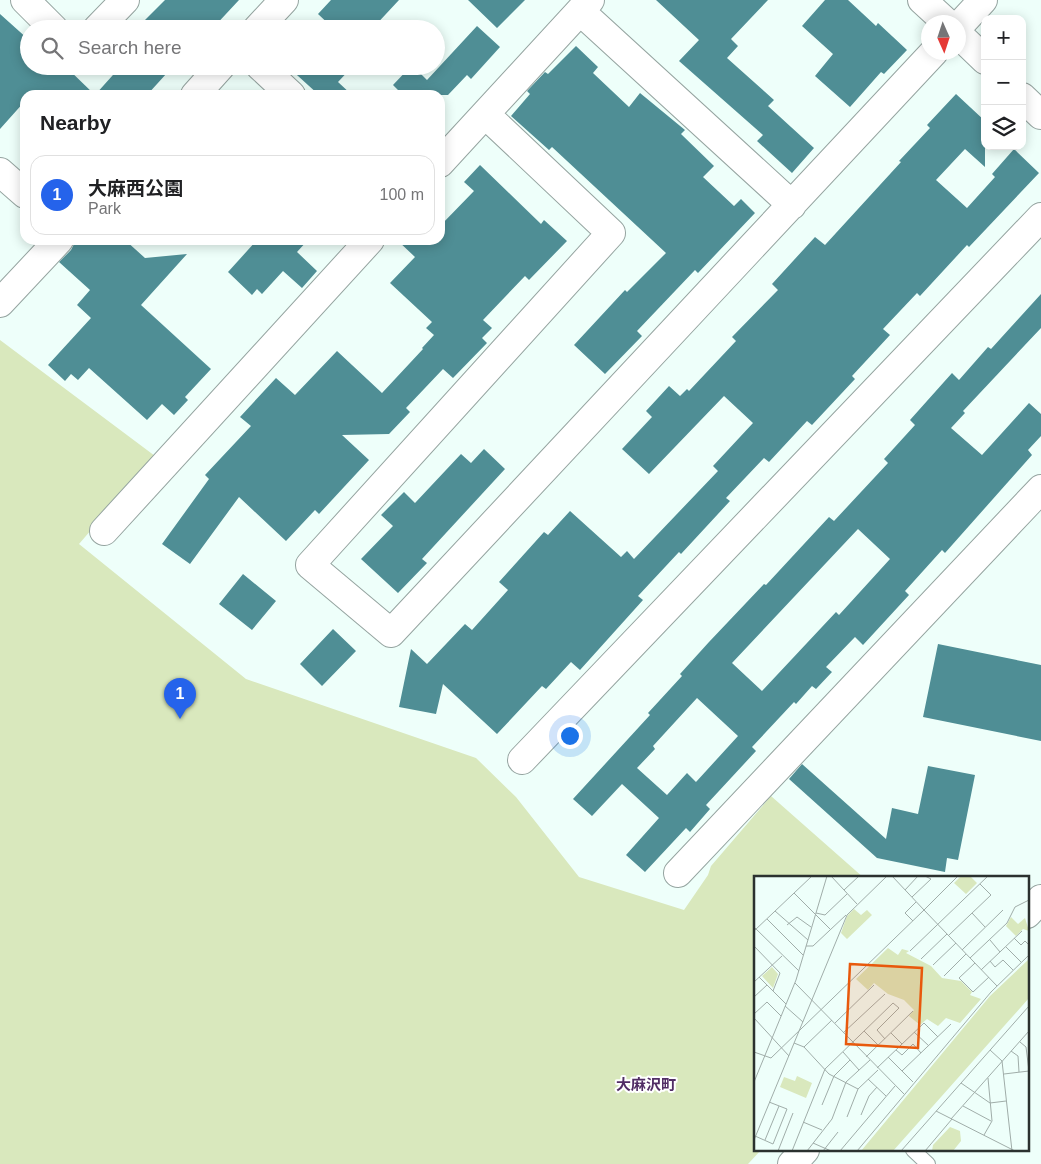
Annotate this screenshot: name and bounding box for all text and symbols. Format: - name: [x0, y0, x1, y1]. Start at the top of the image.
- north arrow: [921, 15, 966, 60]
- map controls: [981, 15, 1026, 150]
- button: +: [981, 15, 1026, 60]
- search box: [20, 20, 445, 75]
- icon: search: [38, 34, 66, 62]
- text: Search here: [78, 37, 182, 58]
- button: −: [981, 60, 1026, 105]
- button: layers: [981, 105, 1026, 150]
- text: Nearby: [40, 111, 111, 134]
- text: 大麻西公園: [88, 178, 183, 199]
- text: 1: [53, 186, 61, 203]
- text: 100 m: [380, 186, 424, 203]
- text: Park: [88, 200, 121, 217]
- pin: 1: [164, 678, 196, 719]
- your location: [557, 723, 583, 749]
- inset map: [754, 876, 1028, 1152]
- district label: 大麻沢町: [616, 1076, 676, 1093]

